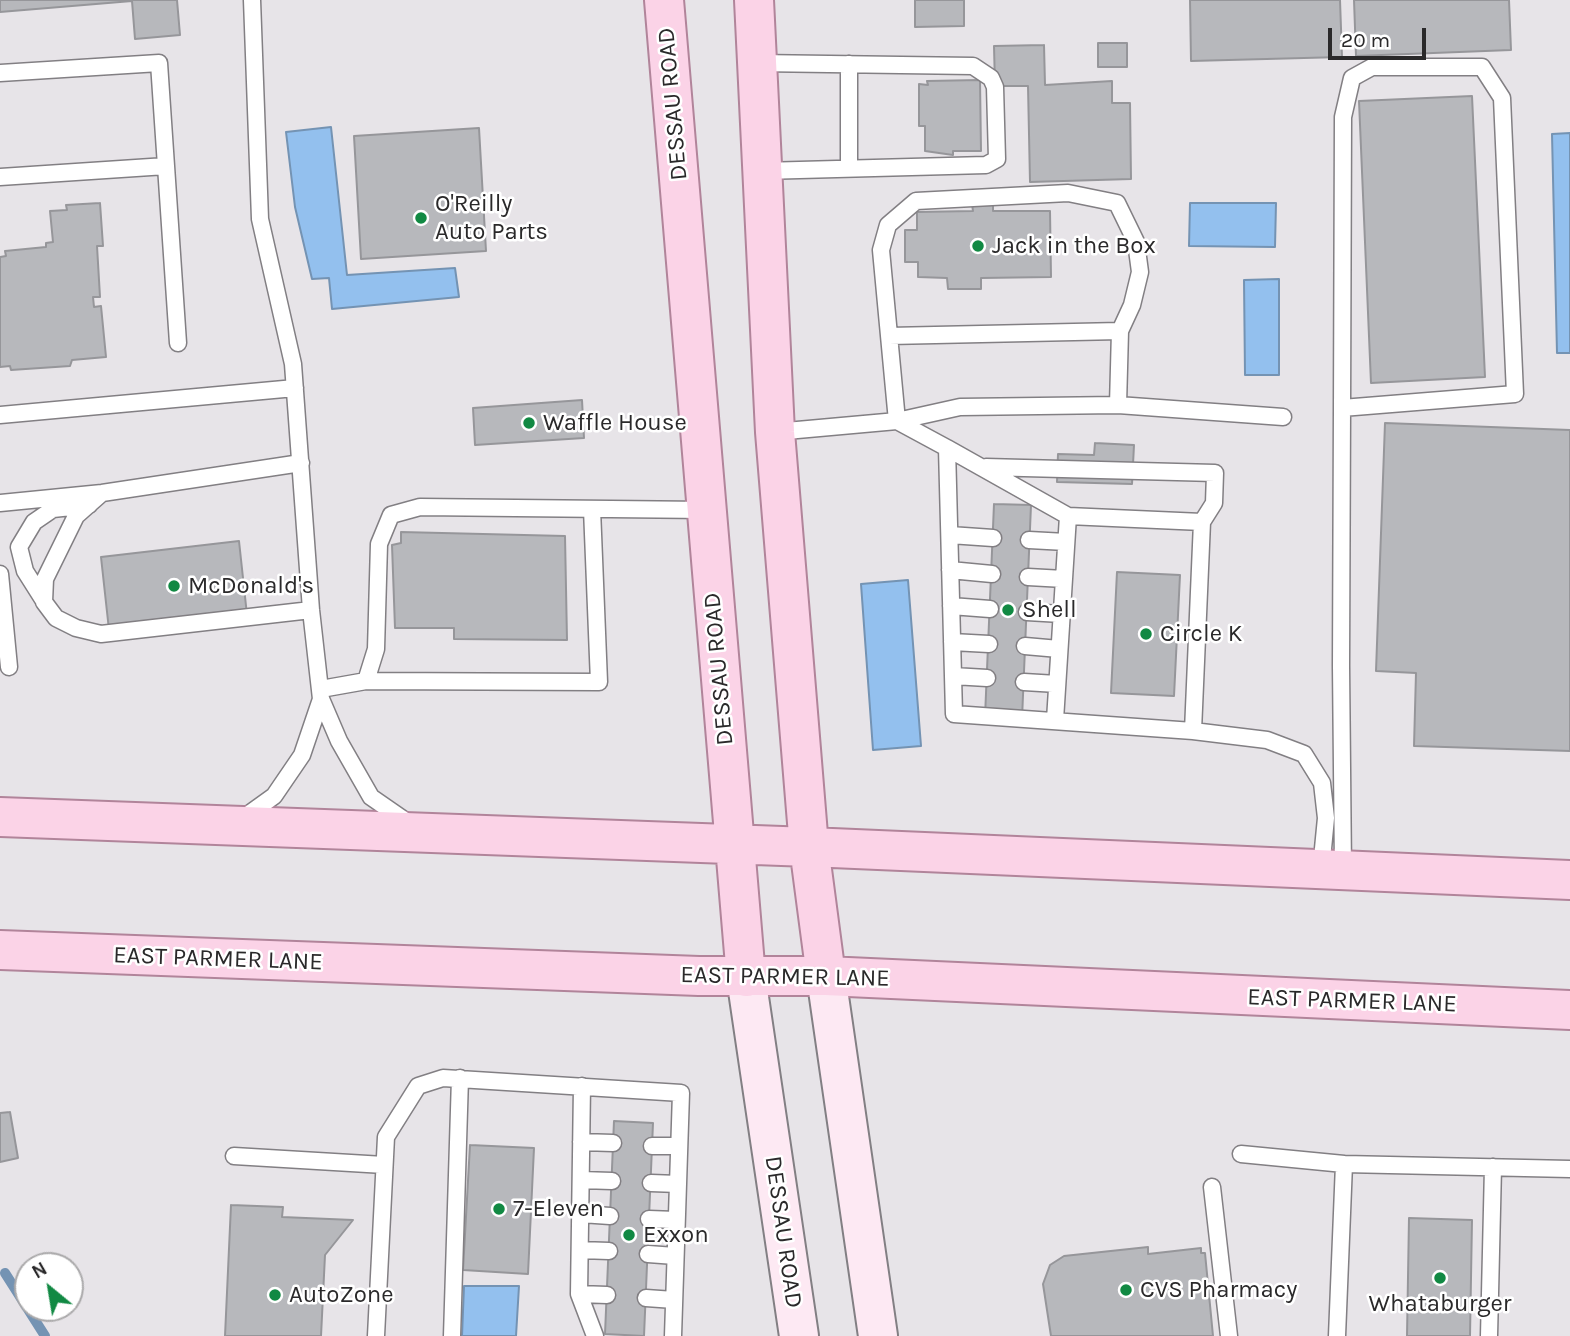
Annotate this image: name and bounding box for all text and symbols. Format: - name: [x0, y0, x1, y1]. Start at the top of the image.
- scale bar: [1332, 14, 1430, 58]
- street label: DESSAU ROAD: [652, 26, 694, 182]
- text: 20 m: [1341, 28, 1390, 52]
- place label: O'Reilly Auto Parts: [435, 190, 548, 246]
- marker: O'Reilly Auto Parts: [413, 210, 429, 226]
- place label: Jack in the Box: [992, 232, 1156, 260]
- marker: Jack in the Box: [970, 238, 986, 254]
- place label: Waffle House: [543, 409, 687, 437]
- marker: Waffle House: [521, 415, 537, 431]
- place label: McDonald's: [188, 572, 314, 600]
- marker: McDonald's: [166, 578, 182, 594]
- street label: DESSAU ROAD: [698, 591, 740, 747]
- place label: Shell: [1022, 596, 1077, 624]
- marker: Shell: [1000, 602, 1016, 618]
- place label: Circle K: [1160, 620, 1242, 648]
- marker: Circle K: [1138, 626, 1154, 642]
- street label: EAST PARMER LANE: [113, 941, 323, 977]
- street label: EAST PARMER LANE: [680, 961, 890, 993]
- street label: EAST PARMER LANE: [1247, 983, 1457, 1019]
- street label: DESSAU ROAD: [758, 1154, 808, 1310]
- place label: 7-Eleven: [513, 1195, 604, 1223]
- marker: 7-Eleven: [491, 1201, 507, 1217]
- place label: Exxon: [643, 1221, 709, 1249]
- marker: Exxon: [621, 1227, 637, 1243]
- north arrow: [14, 1252, 84, 1322]
- text: N: [28, 1258, 51, 1283]
- marker: Whataburger: [1432, 1270, 1448, 1286]
- place label: CVS Pharmacy: [1140, 1276, 1297, 1304]
- place label: AutoZone: [289, 1281, 394, 1309]
- marker: CVS Pharmacy: [1118, 1282, 1134, 1298]
- marker: AutoZone: [267, 1287, 283, 1303]
- place label: Whataburger: [1369, 1290, 1511, 1318]

